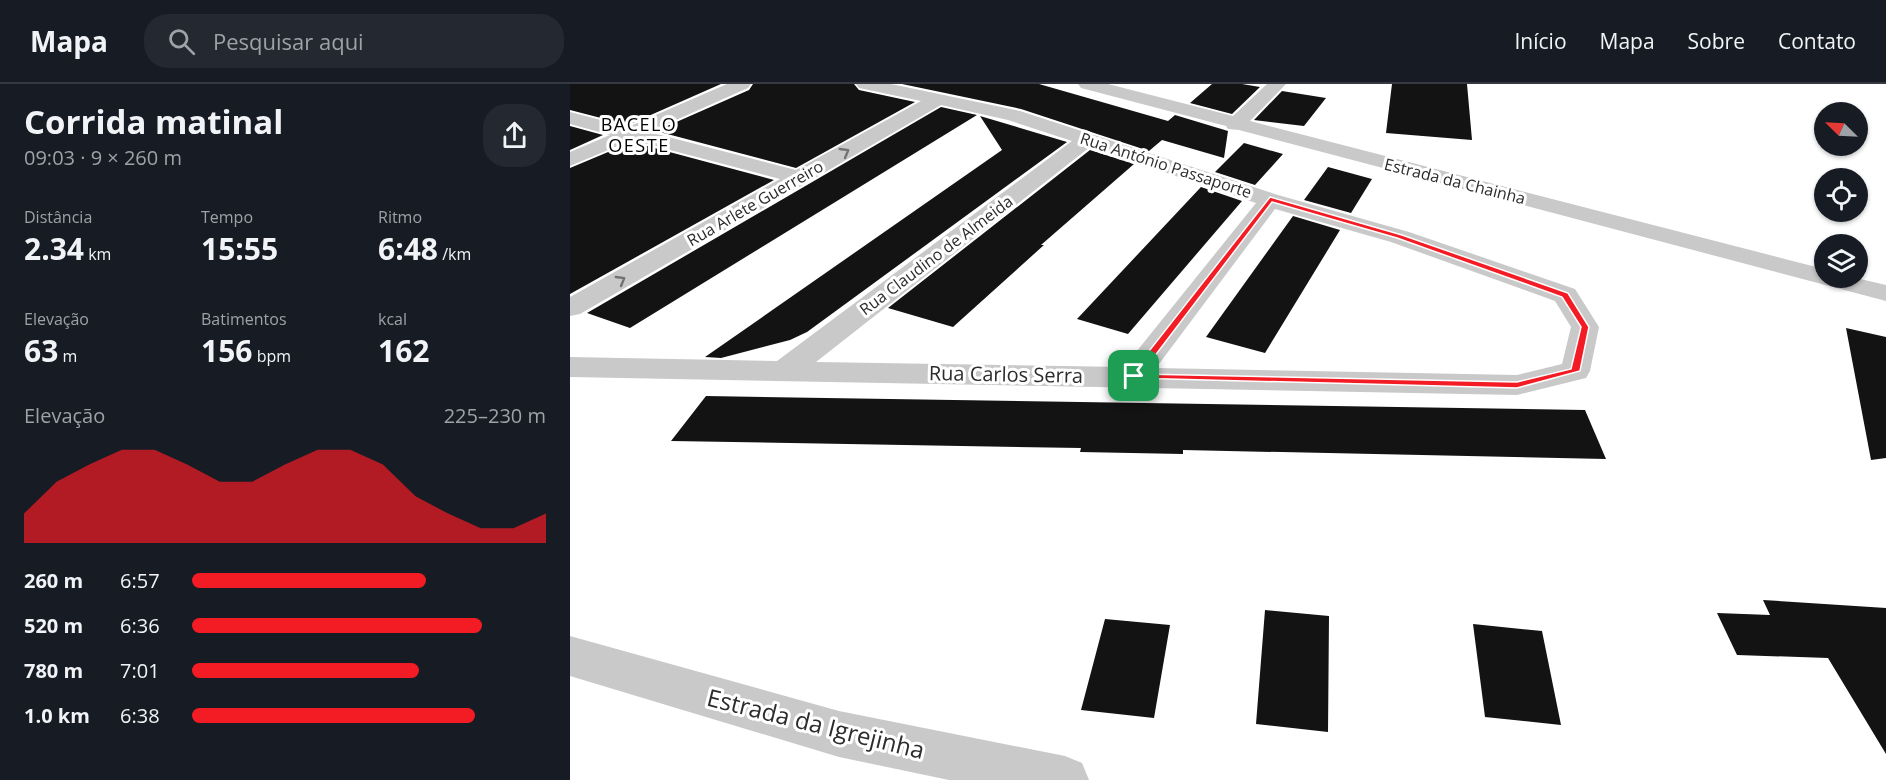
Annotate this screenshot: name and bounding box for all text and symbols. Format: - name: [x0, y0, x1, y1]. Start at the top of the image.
- search box: [144, 14, 564, 68]
- text: Mapa: [30, 22, 108, 60]
- icon: search: [165, 25, 198, 58]
- text: Pesquisar aqui: [213, 26, 364, 56]
- text: Início: [1514, 27, 1567, 55]
- text: Mapa: [1600, 27, 1655, 55]
- text: Sobre: [1688, 27, 1745, 55]
- text: Contato: [1778, 27, 1856, 55]
- text: Corrida matinal: [24, 99, 283, 144]
- north arrow: [1814, 102, 1868, 156]
- map controls: [1814, 102, 1868, 288]
- button: share: [483, 104, 546, 167]
- district label: BACELO OESTE: [601, 112, 677, 157]
- street label: Rua António Passaporte: [1078, 127, 1254, 203]
- text: 09:03 · 9 × 260 m: [24, 144, 182, 171]
- one-way arrow: [839, 148, 849, 159]
- street label: Estrada da Chainha: [1382, 153, 1528, 209]
- street label: Rua Arlete Guerreiro: [683, 155, 827, 251]
- button: locate: [1814, 168, 1868, 222]
- street label: Rua Claudino de Almeida: [855, 190, 1017, 320]
- text: Distância: [24, 206, 92, 228]
- text: Tempo: [201, 206, 253, 228]
- text: Ritmo: [378, 206, 422, 228]
- text: 2.34: [24, 228, 84, 269]
- text: 15:55: [201, 228, 278, 269]
- text: 6:48: [378, 228, 438, 269]
- button: layers: [1814, 234, 1868, 288]
- text: km: [84, 243, 111, 265]
- text: /km: [438, 243, 471, 265]
- one-way arrow: [615, 275, 625, 287]
- text: Elevação: [24, 308, 89, 330]
- text: Batimentos: [201, 308, 287, 330]
- text: kcal: [378, 308, 407, 330]
- text: 63: [24, 330, 58, 371]
- text: 156: [201, 330, 252, 371]
- text: 162: [378, 330, 429, 371]
- text: m: [58, 345, 77, 367]
- text: bpm: [252, 345, 291, 367]
- pin: [1108, 350, 1159, 401]
- street label: Rua Carlos Serra: [929, 359, 1083, 389]
- icon: arrive: [1117, 359, 1150, 392]
- text: Elevação: [24, 402, 105, 429]
- text: 225–230 m: [444, 402, 546, 429]
- text: 260 m: [24, 567, 83, 594]
- text: 6:57: [120, 567, 160, 594]
- text: 520 m: [24, 612, 83, 639]
- text: 6:36: [120, 612, 160, 639]
- text: 780 m: [24, 657, 83, 684]
- text: 7:01: [120, 657, 160, 684]
- street label: Estrada da Igrejinha: [704, 680, 928, 766]
- text: 1.0 km: [24, 702, 90, 729]
- text: 6:38: [120, 702, 160, 729]

